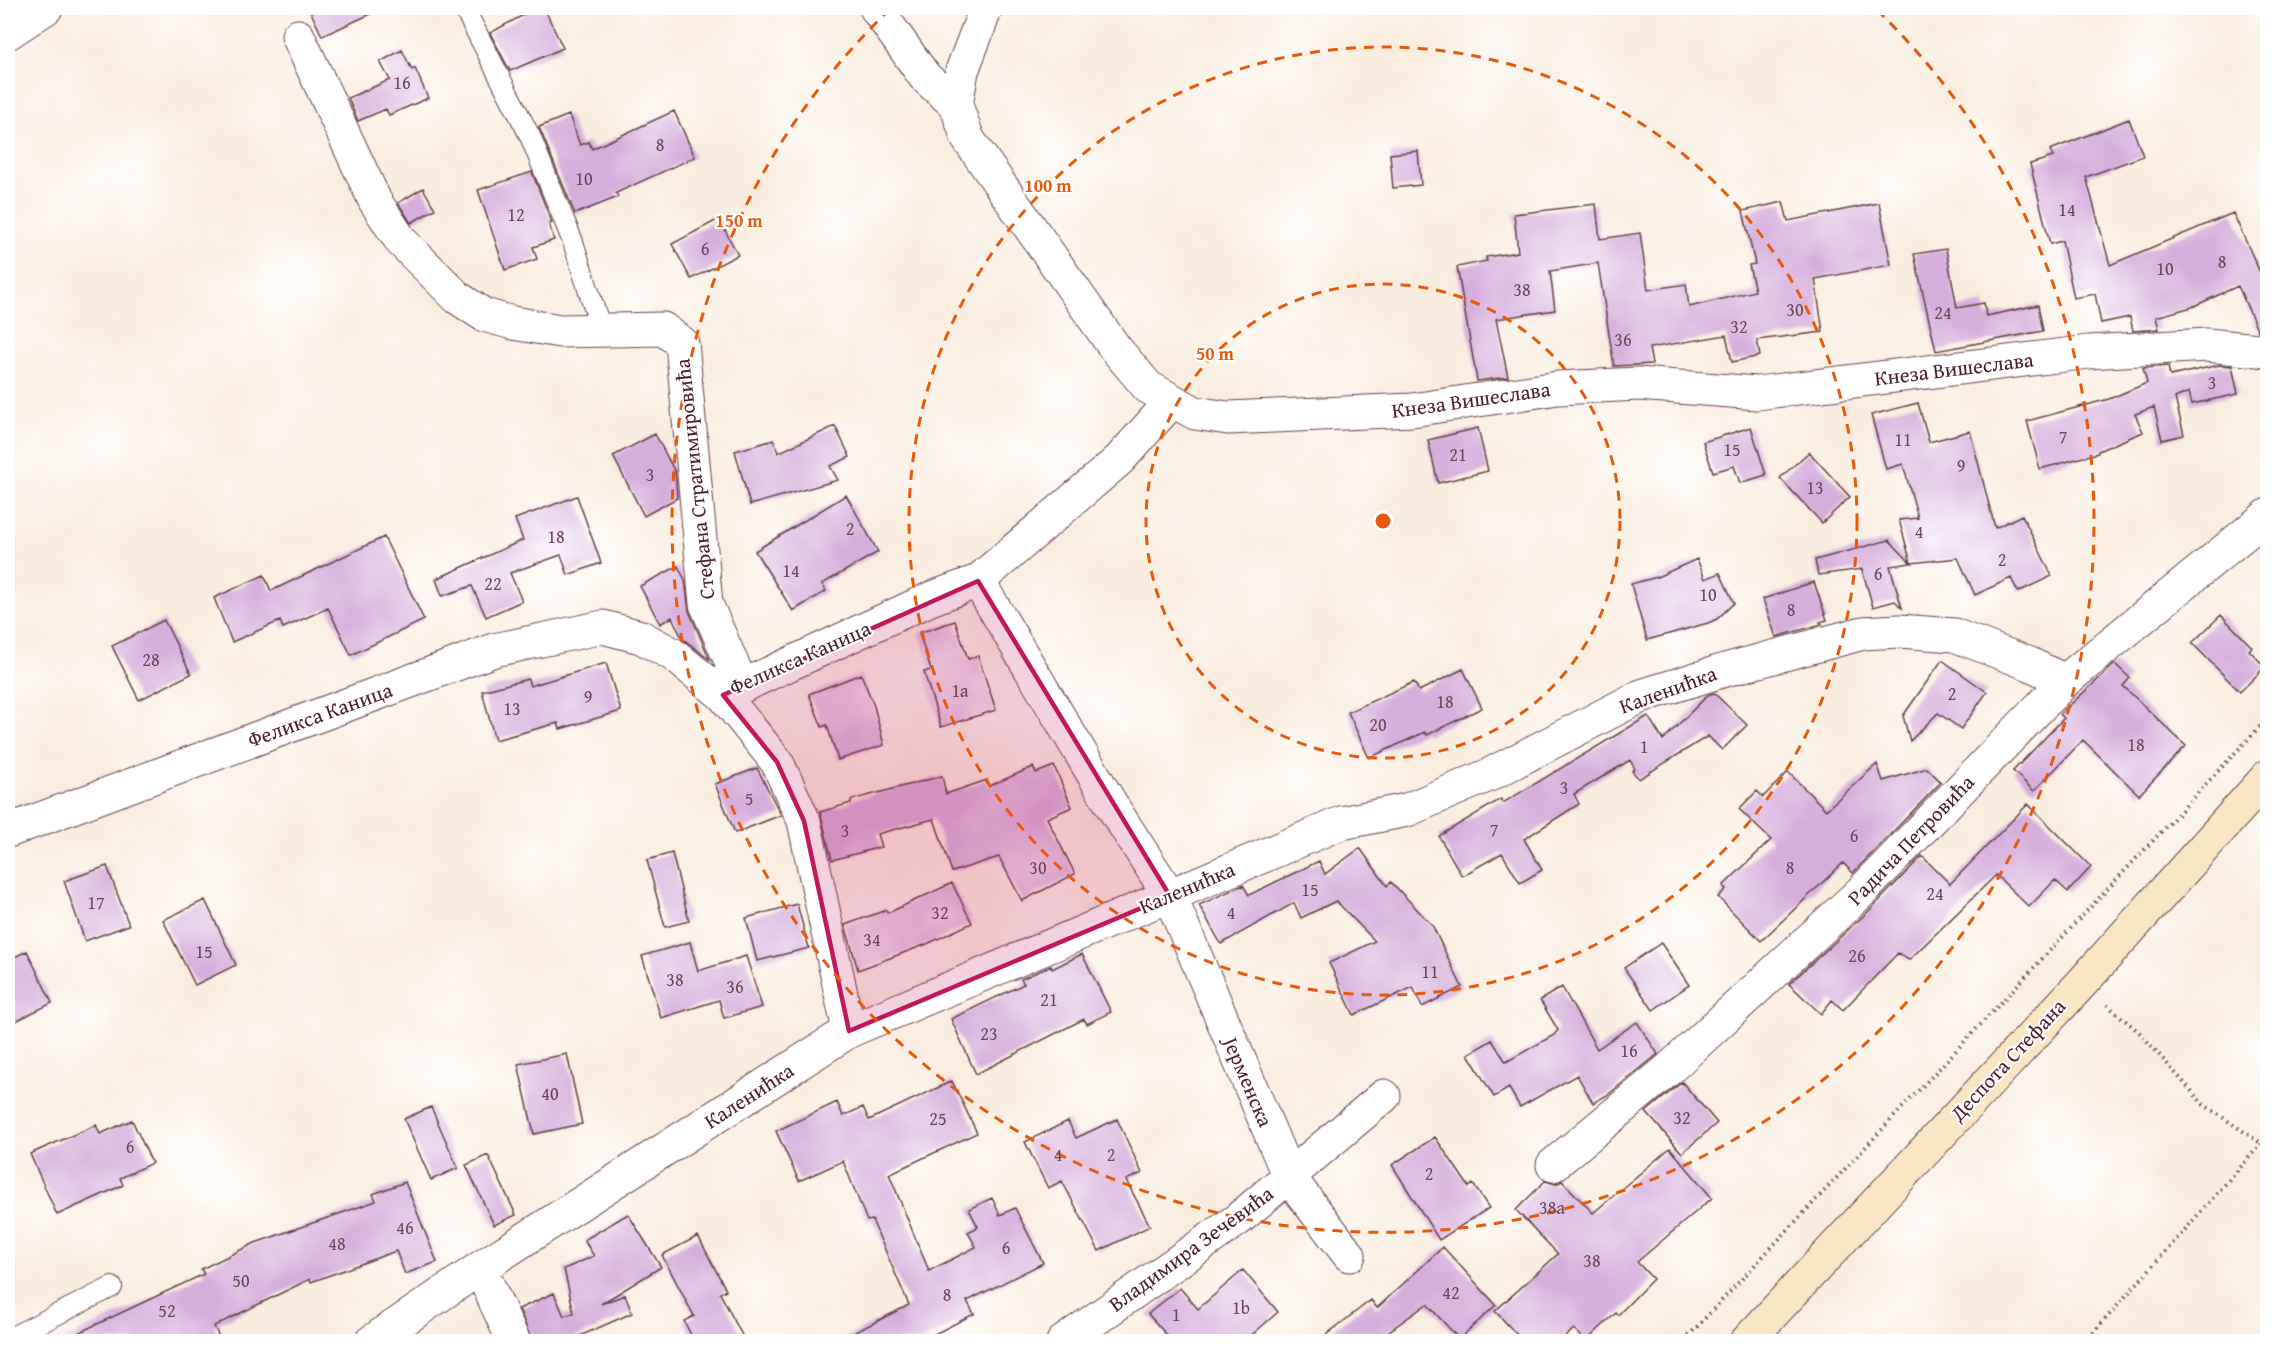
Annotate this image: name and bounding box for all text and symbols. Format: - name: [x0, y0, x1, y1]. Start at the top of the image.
- house number: 16: [393, 69, 411, 96]
- house number: 8: [656, 131, 664, 158]
- house number: 10: [575, 165, 593, 192]
- text: 100 m: [1024, 172, 1072, 199]
- house number: 14: [2058, 196, 2076, 223]
- house number: 12: [507, 201, 525, 228]
- text: 150 m: [715, 207, 763, 234]
- house number: 6: [701, 235, 709, 262]
- house number: 8: [2218, 248, 2226, 275]
- house number: 10: [2156, 255, 2174, 282]
- house number: 38: [1513, 276, 1531, 303]
- house number: 30: [1786, 296, 1804, 323]
- house number: 24: [1934, 299, 1952, 326]
- house number: 32: [1730, 313, 1748, 340]
- house number: 36: [1614, 326, 1632, 353]
- text: 50 m: [1196, 340, 1235, 367]
- street label: Кнеза Вишеслава: [1873, 343, 2035, 394]
- street label: Стефана Стратимировића: [666, 357, 723, 601]
- house number: 3: [2208, 369, 2216, 396]
- street label: Кнеза Вишеслава: [1390, 373, 1552, 426]
- house number: 7: [2059, 423, 2067, 450]
- house number: 11: [1894, 426, 1912, 453]
- house number: 15: [1723, 436, 1741, 463]
- house number: 21: [1449, 441, 1467, 468]
- house number: 9: [1957, 452, 1965, 479]
- house number: 3: [646, 461, 654, 488]
- house number: 13: [1806, 474, 1824, 501]
- centre of rings: [1373, 511, 1393, 531]
- house number: 2: [846, 515, 854, 542]
- house number: 4: [1915, 518, 1923, 545]
- house number: 18: [547, 523, 565, 550]
- house number: 2: [1998, 546, 2006, 573]
- house number: 14: [782, 557, 800, 584]
- house number: 6: [1874, 560, 1882, 587]
- house number: 22: [484, 570, 502, 597]
- house number: 10: [1699, 581, 1717, 608]
- house number: 8: [1787, 596, 1795, 623]
- street label: Феликса Каница: [724, 612, 876, 703]
- house number: 28: [142, 646, 160, 673]
- street label: Каленићка: [1615, 658, 1721, 721]
- street label: Феликса Каница: [243, 674, 397, 755]
- house number: 1a: [951, 677, 969, 704]
- house number: 2: [1948, 680, 1956, 707]
- house number: 9: [584, 683, 592, 710]
- house number: 18: [1436, 688, 1454, 715]
- house number: 13: [503, 695, 521, 722]
- house number: 20: [1369, 711, 1387, 738]
- house number: 18: [2127, 731, 2145, 758]
- house number: 1: [1640, 733, 1648, 760]
- street label: Радича Петровића: [1840, 767, 1981, 912]
- house number: 3: [1560, 774, 1568, 801]
- house number: 5: [745, 785, 753, 812]
- house number: 7: [1490, 816, 1498, 843]
- house number: 3: [841, 817, 849, 844]
- house number: 6: [1850, 822, 1858, 849]
- street label: Каленићка: [1134, 853, 1240, 922]
- house number: 30: [1029, 854, 1047, 881]
- house number: 8: [1786, 854, 1794, 881]
- house number: 15: [1301, 876, 1319, 903]
- house number: 24: [1926, 880, 1944, 907]
- house number: 17: [87, 889, 105, 916]
- house number: 32: [931, 899, 949, 926]
- house number: 4: [1227, 899, 1235, 926]
- house number: 34: [863, 926, 881, 953]
- house number: 15: [195, 938, 213, 965]
- house number: 26: [1848, 942, 1866, 969]
- house number: 11: [1421, 958, 1439, 985]
- house number: 38: [666, 966, 684, 993]
- house number: 36: [726, 973, 744, 1000]
- house number: 21: [1040, 986, 1058, 1013]
- street label: Деспота Стефана: [1942, 991, 2073, 1129]
- house number: 23: [980, 1020, 998, 1047]
- street label: Јерменска: [1214, 1029, 1281, 1132]
- house number: 16: [1620, 1037, 1638, 1064]
- street label: Каленићка: [698, 1055, 800, 1136]
- house number: 40: [541, 1080, 559, 1107]
- house number: 32: [1673, 1104, 1691, 1131]
- house number: 25: [929, 1105, 947, 1132]
- house number: 6: [126, 1133, 134, 1160]
- house number: 4: [1054, 1141, 1062, 1168]
- house number: 2: [1107, 1141, 1115, 1168]
- house number: 2: [1425, 1160, 1433, 1187]
- street label: Владимира Зечевића: [1102, 1178, 1280, 1319]
- house number: 38a: [1539, 1194, 1565, 1221]
- house number: 46: [396, 1214, 414, 1241]
- house number: 48: [328, 1230, 346, 1257]
- house number: 6: [1002, 1234, 1010, 1261]
- house number: 38: [1583, 1247, 1601, 1274]
- house number: 50: [232, 1267, 250, 1294]
- house number: 42: [1442, 1279, 1460, 1306]
- house number: 8: [943, 1281, 951, 1308]
- house number: 1b: [1232, 1294, 1250, 1321]
- house number: 52: [158, 1297, 176, 1324]
- house number: 1: [1172, 1301, 1180, 1328]

